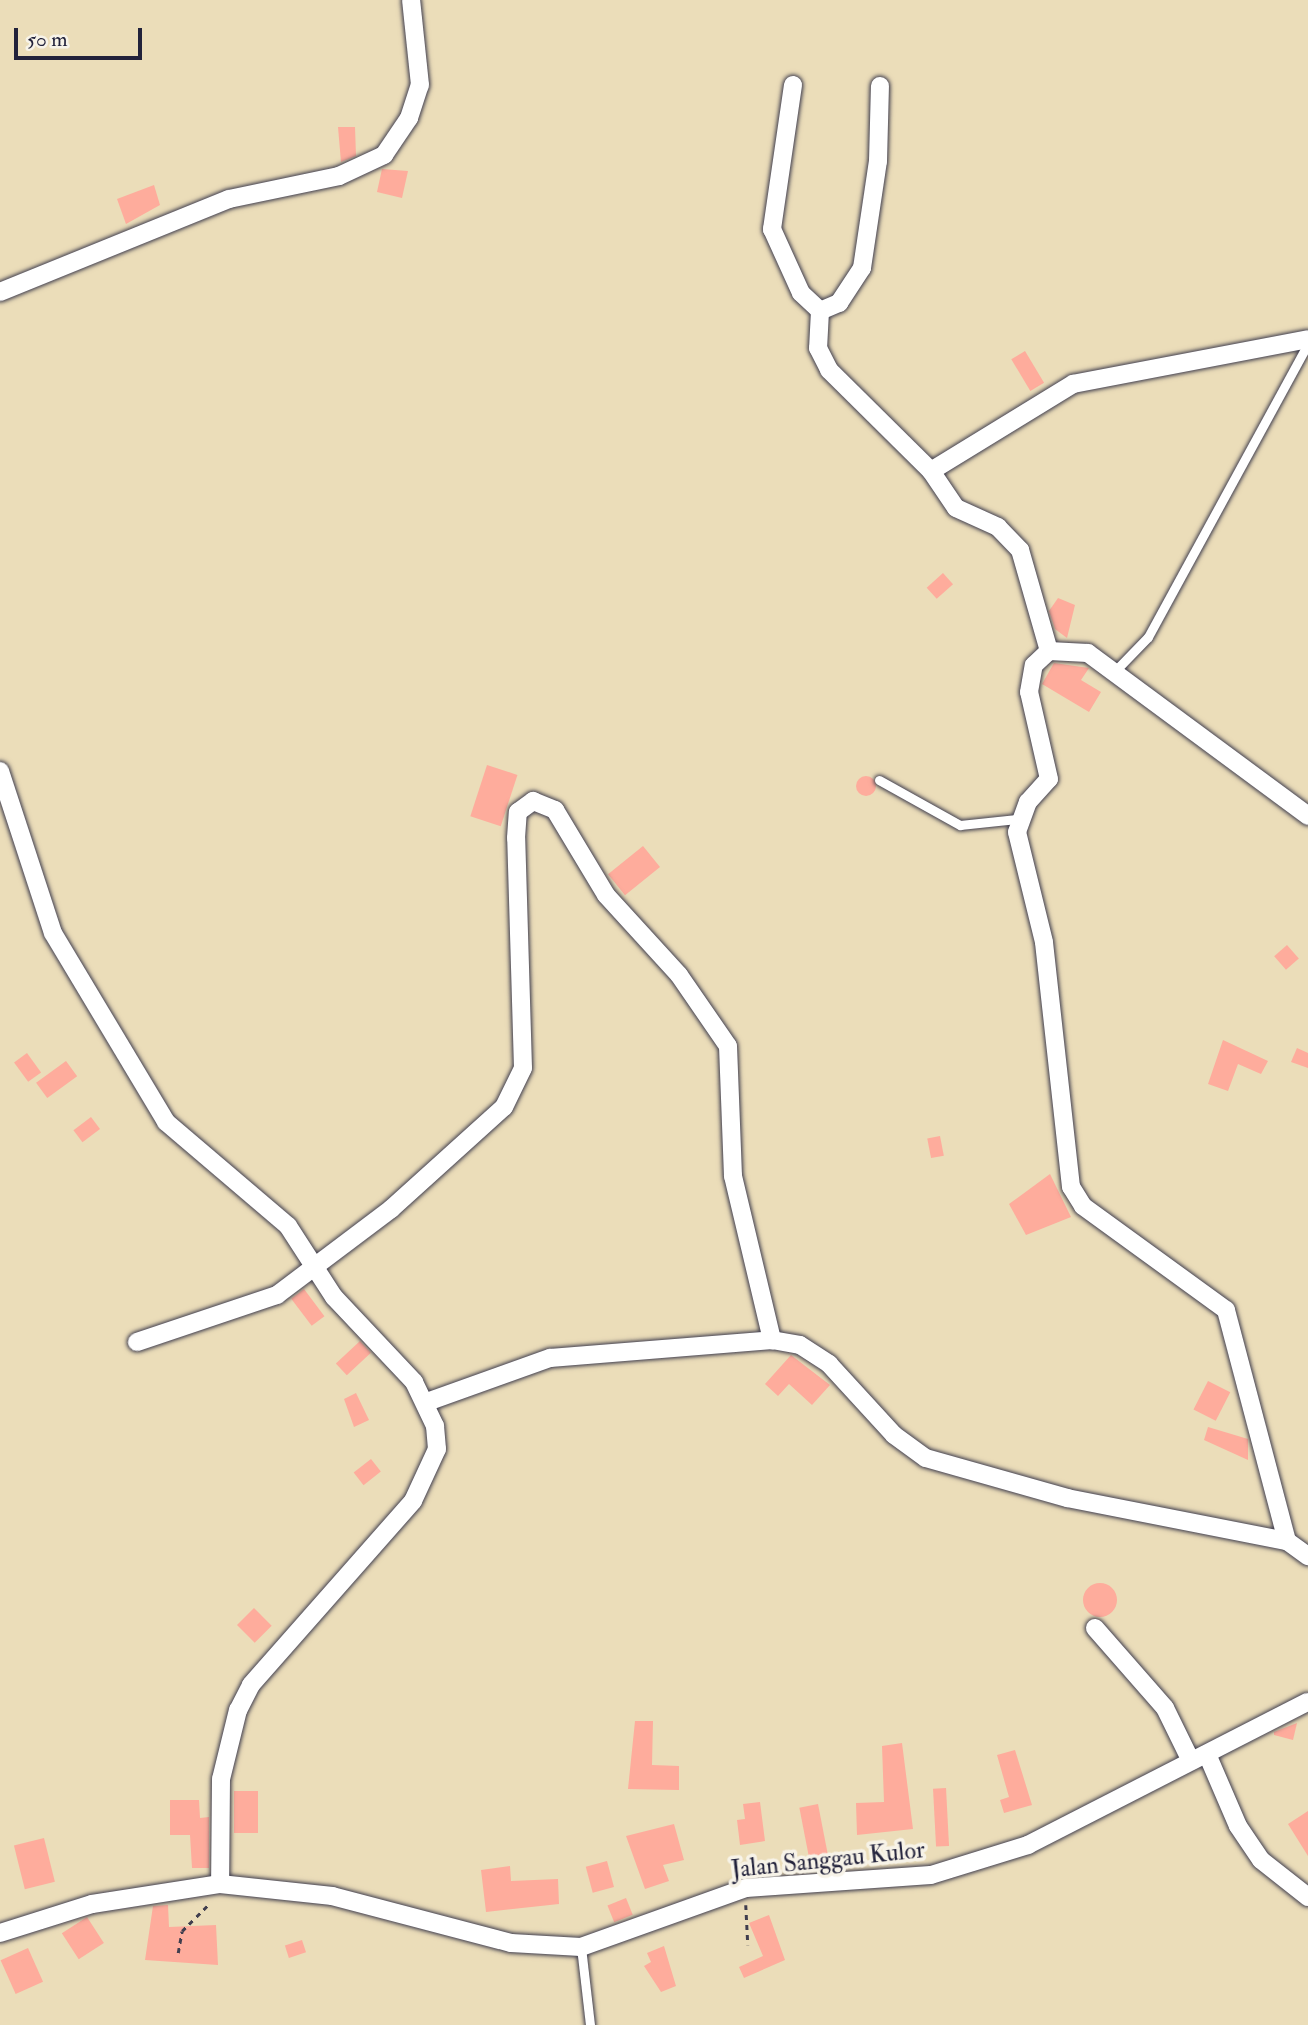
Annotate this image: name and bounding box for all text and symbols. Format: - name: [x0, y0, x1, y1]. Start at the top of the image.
- scale bar: [18, 14, 145, 58]
- text: 50 m: [27, 26, 68, 53]
- street label: Jalan Sanggau Kulor: [730, 1836, 926, 1884]

